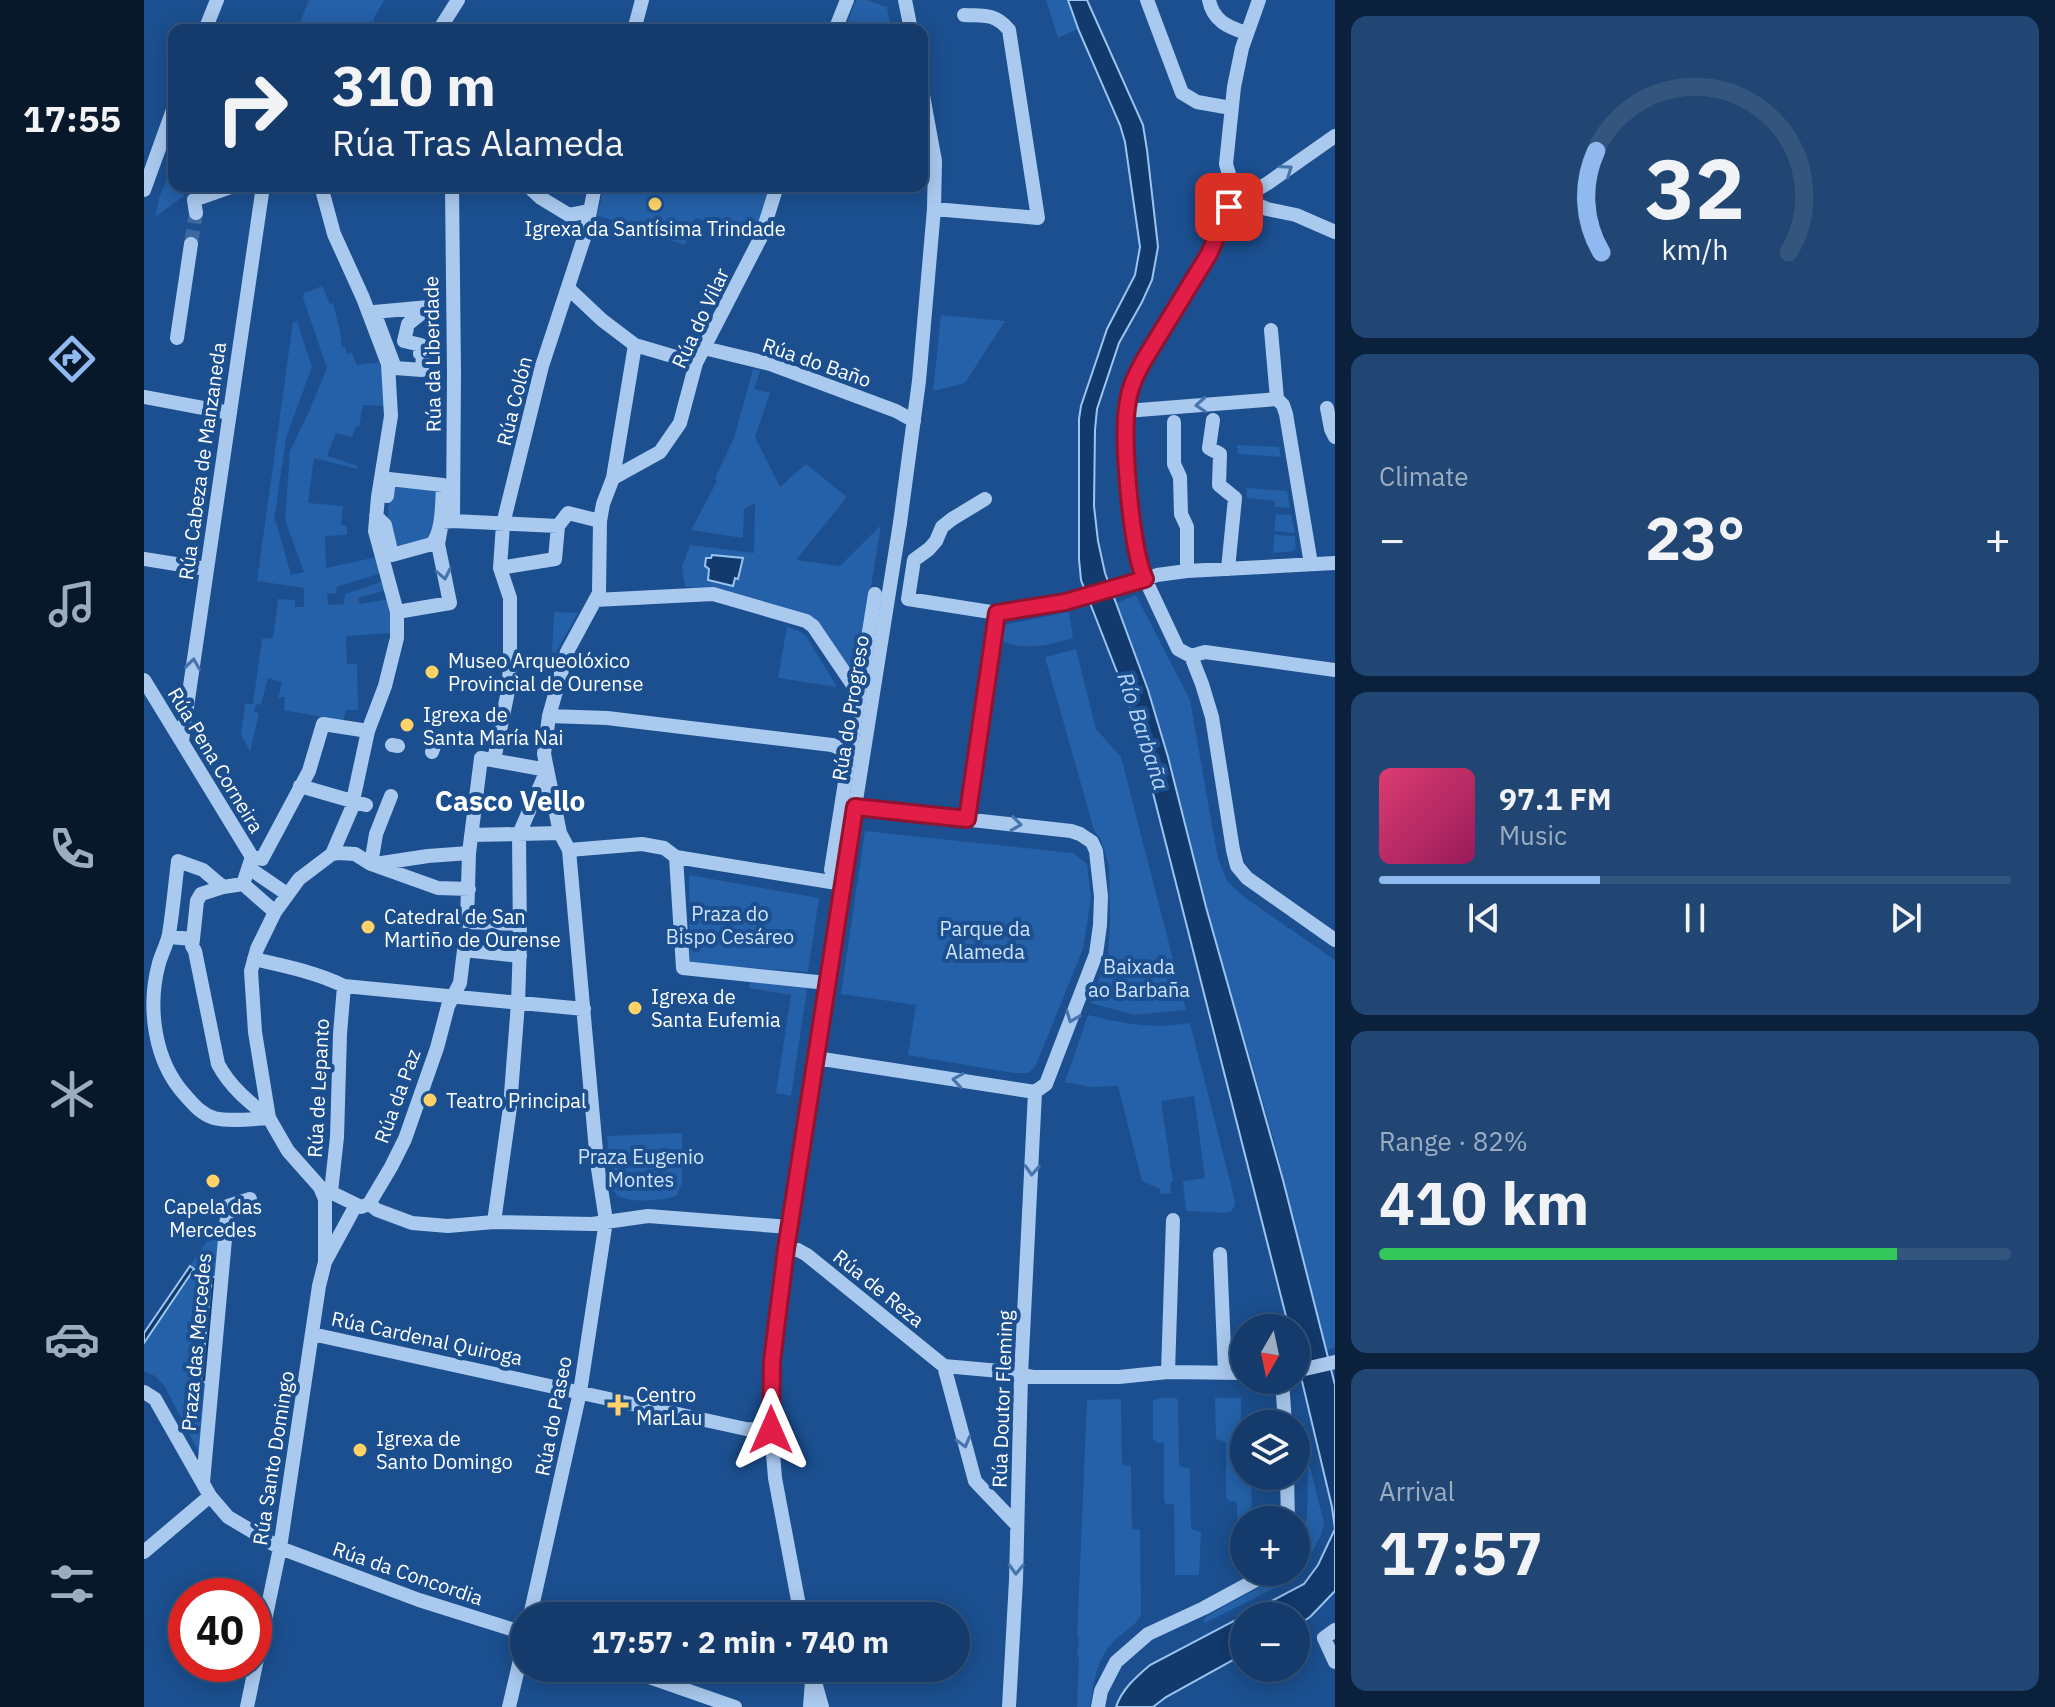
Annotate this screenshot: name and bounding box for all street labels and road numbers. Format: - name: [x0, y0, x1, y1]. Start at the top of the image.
- street label: Rúa do Vilar: [665, 263, 735, 373]
- street label: Rúa da Liberdade: [417, 276, 447, 432]
- street label: Rúa do Baño: [759, 331, 875, 393]
- street label: Rúa Cabeza de Manzaneda: [172, 340, 232, 582]
- street label: Rúa Colón: [490, 353, 538, 449]
- street label: Rúa do Progreso: [825, 633, 875, 783]
- street label: Rúa Pena Corneira: [162, 682, 270, 838]
- street label: Rúa de Lepanto: [301, 1018, 335, 1158]
- street label: Rúa da Paz: [367, 1045, 427, 1147]
- street label: Rúa de Reza: [828, 1243, 931, 1333]
- street label: Praza das Mercedes: [175, 1252, 217, 1432]
- street label: Rúa Cardenal Quiroga: [329, 1305, 525, 1372]
- street label: Rúa Doutor Fleming: [985, 1309, 1019, 1488]
- street label: Rúa do Paseo: [528, 1354, 578, 1478]
- street label: Rúa Santo Domingo: [246, 1369, 300, 1547]
- street label: Rúa da Concordia: [329, 1535, 487, 1611]

